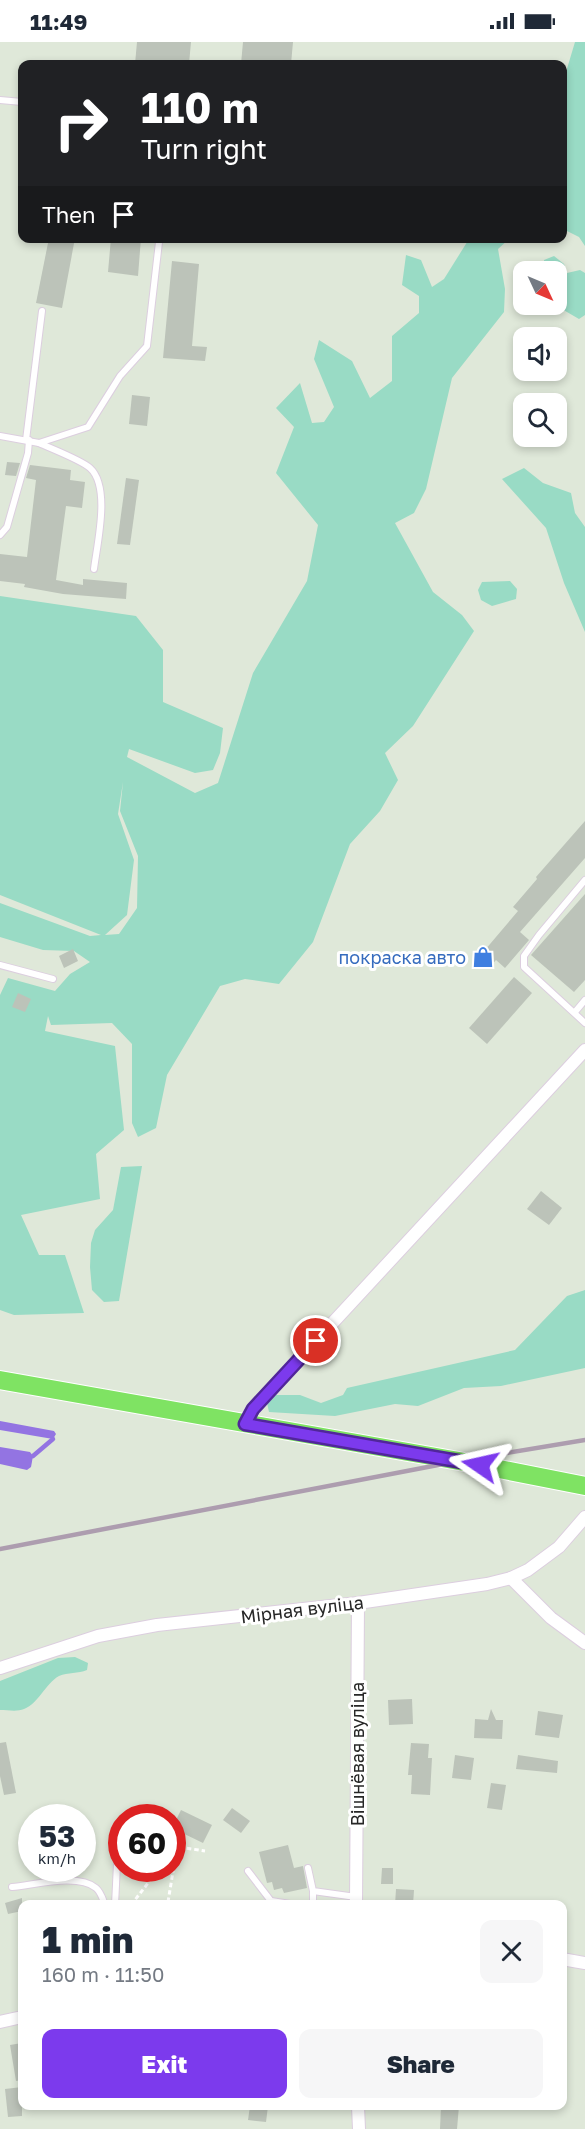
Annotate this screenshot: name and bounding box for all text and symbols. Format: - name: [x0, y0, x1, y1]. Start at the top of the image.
- text: 11:49: [30, 8, 87, 35]
- text: 110 m: [141, 82, 259, 132]
- icon: right: [42, 84, 120, 162]
- text: Turn right: [141, 133, 267, 165]
- icon: arrive: [107, 198, 140, 231]
- text: Then: [42, 201, 95, 228]
- north arrow: [513, 261, 567, 315]
- map controls: [513, 261, 567, 447]
- button: sound: [513, 327, 567, 381]
- button: search: [513, 393, 567, 447]
- shop icon: покраска авто: [471, 945, 495, 969]
- place label: покраска авто: [339, 946, 466, 968]
- pin: [290, 1315, 341, 1366]
- icon: arrive: [299, 1324, 332, 1357]
- position arrow: [448, 1433, 512, 1497]
- street label: Мірная вуліца: [239, 1591, 365, 1627]
- street label: Вішнёвая вуліца: [346, 1682, 368, 1826]
- speed limit sign: 60: [108, 1804, 186, 1882]
- text: 53: [39, 1818, 75, 1854]
- text: km/h: [38, 1849, 76, 1867]
- text: 1 min: [42, 1918, 133, 1961]
- button: close: [480, 1920, 543, 1983]
- text: 160 m · 11:50: [42, 1962, 164, 1986]
- button: Exit: [42, 2029, 287, 2098]
- button: Share: [299, 2029, 543, 2098]

